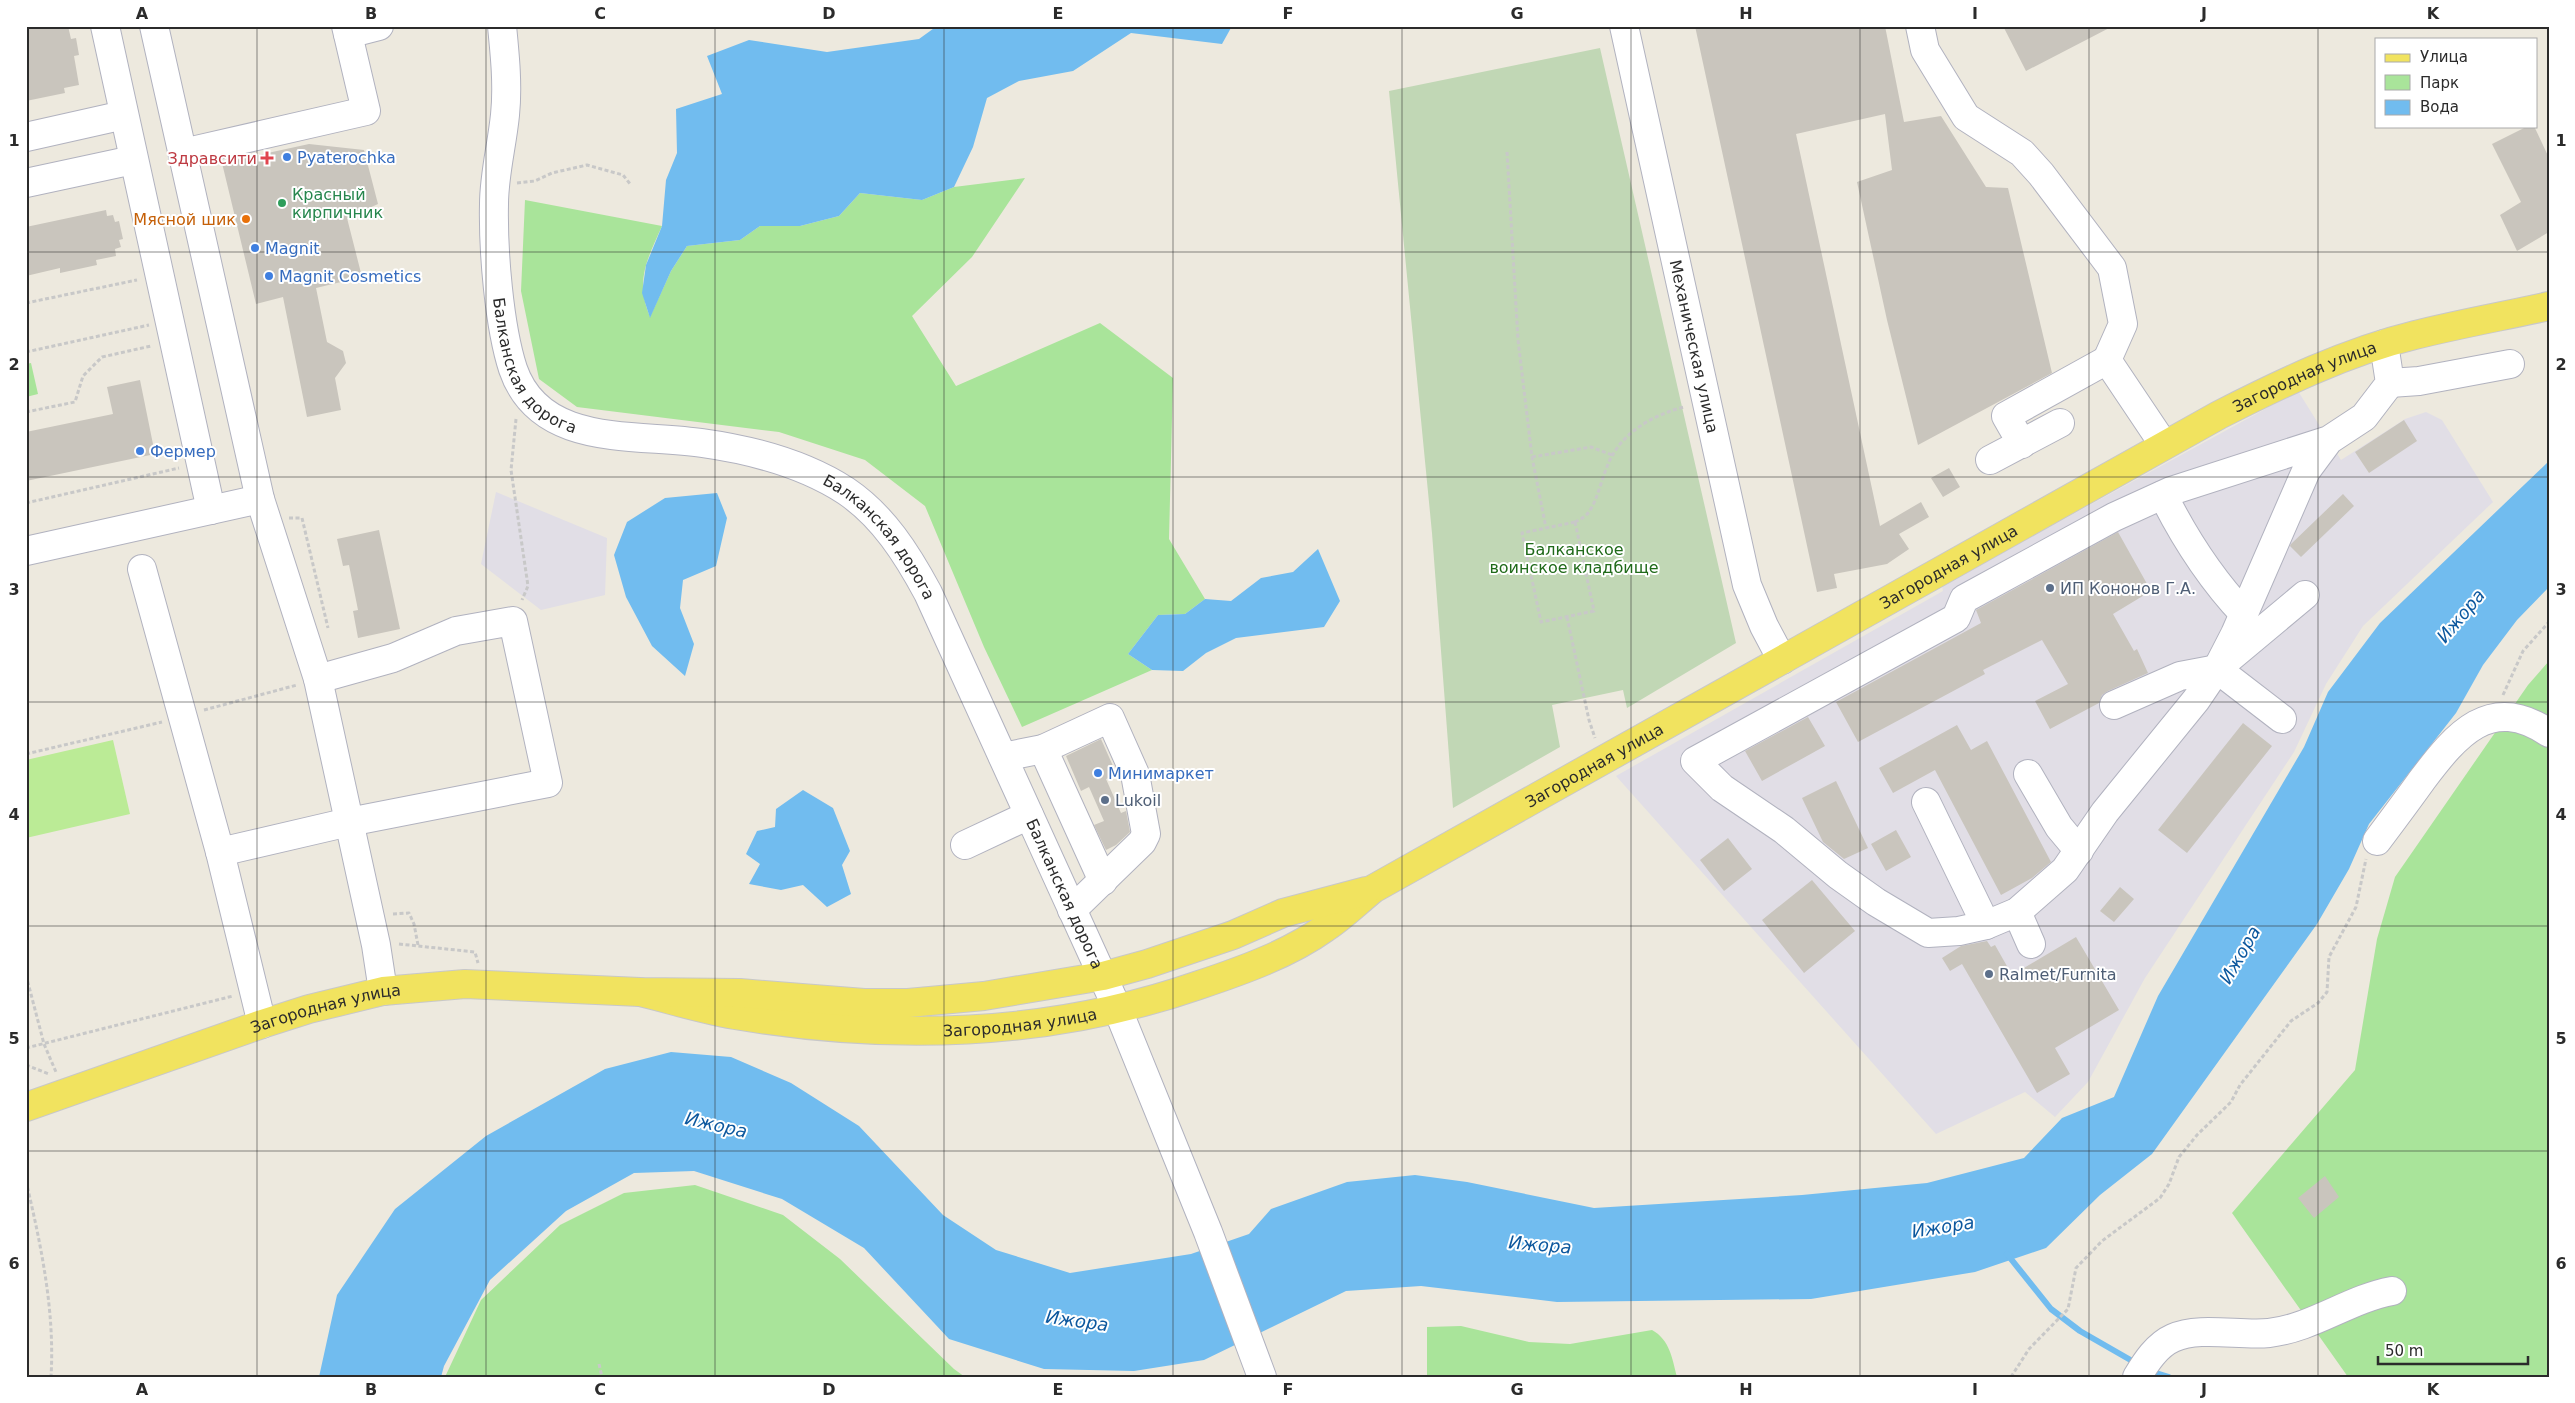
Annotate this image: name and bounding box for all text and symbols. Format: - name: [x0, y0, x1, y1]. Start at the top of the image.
- text: A: [136, 4, 149, 23]
- text: B: [365, 4, 377, 23]
- text: C: [594, 4, 606, 23]
- text: D: [822, 4, 836, 23]
- text: E: [1053, 4, 1063, 23]
- text: F: [1283, 4, 1293, 23]
- text: G: [1510, 4, 1524, 23]
- text: H: [1739, 4, 1753, 23]
- text: I: [1972, 4, 1978, 23]
- text: J: [2200, 4, 2207, 23]
- text: K: [2427, 4, 2440, 23]
- legend: [2375, 38, 2538, 128]
- text: Улица: [2420, 48, 2468, 66]
- text: Парк: [2420, 74, 2459, 92]
- text: Вода: [2420, 98, 2459, 116]
- text: 1: [8, 131, 20, 150]
- text: 1: [2555, 131, 2567, 150]
- place label: Pyaterochka: [297, 148, 396, 167]
- place label: Здравсити: [167, 149, 257, 168]
- marker: Pyaterochka: [281, 151, 293, 163]
- marker: Здравсити: [261, 152, 273, 164]
- place label: Красный кирпичник: [292, 185, 383, 222]
- marker: Красный кирпичник: [276, 197, 288, 209]
- place label: Мясной шик: [133, 210, 236, 229]
- marker: Мясной шик: [240, 213, 252, 225]
- place label: Magnit: [265, 239, 320, 258]
- marker: Magnit: [249, 242, 261, 254]
- street label: Механическая улица: [1666, 258, 1722, 435]
- place label: Magnit Cosmetics: [279, 267, 421, 286]
- marker: Magnit Cosmetics: [263, 270, 275, 282]
- street label: Балканская дорога: [489, 296, 579, 437]
- street label: Загородная улица: [2230, 338, 2379, 417]
- text: 2: [8, 355, 20, 374]
- text: 2: [2555, 355, 2567, 374]
- place label: Фермер: [150, 442, 216, 461]
- marker: Фермер: [134, 445, 146, 457]
- street label: Балканская дорога: [820, 471, 939, 603]
- street label: Загородная улица: [1876, 521, 2021, 613]
- park label: Балканское воинское кладбище: [1489, 540, 1659, 577]
- place label: ИП Кононов Г.А.: [2060, 579, 2196, 598]
- text: 3: [8, 580, 20, 599]
- text: 3: [2555, 580, 2567, 599]
- marker: ИП Кононов Г.А.: [2044, 582, 2056, 594]
- water label: Ижора: [2432, 585, 2489, 647]
- street label: Загородная улица: [1522, 719, 1667, 812]
- place label: Минимаркет: [1108, 764, 1214, 783]
- marker: Минимаркет: [1092, 767, 1104, 779]
- place label: Lukoil: [1115, 791, 1161, 810]
- marker: Lukoil: [1099, 794, 1111, 806]
- text: 4: [8, 805, 20, 824]
- text: 4: [2555, 805, 2567, 824]
- street label: Балканская дорога: [1022, 816, 1107, 972]
- water label: Ижора: [2215, 922, 2264, 987]
- place label: Ralmet/Furnita: [1999, 965, 2117, 984]
- marker: Ralmet/Furnita: [1983, 968, 1995, 980]
- street label: Загородная улица: [248, 981, 402, 1037]
- street label: Загородная улица: [942, 1004, 1099, 1041]
- text: 5: [8, 1029, 20, 1048]
- text: 5: [2555, 1029, 2567, 1048]
- water label: Ижора: [683, 1107, 749, 1142]
- water label: Ижора: [1910, 1211, 1976, 1242]
- water label: Ижора: [1508, 1231, 1572, 1258]
- text: 6: [8, 1254, 20, 1273]
- text: 6: [2555, 1254, 2567, 1273]
- water label: Ижора: [1044, 1306, 1110, 1335]
- scale bar: [2378, 1333, 2528, 1365]
- text: 50 m: [2385, 1342, 2423, 1360]
- text: A: [136, 1380, 149, 1399]
- text: B: [365, 1380, 377, 1399]
- text: C: [594, 1380, 606, 1399]
- text: D: [822, 1380, 836, 1399]
- text: E: [1053, 1380, 1063, 1399]
- text: F: [1283, 1380, 1293, 1399]
- text: G: [1510, 1380, 1524, 1399]
- text: H: [1739, 1380, 1753, 1399]
- text: I: [1972, 1380, 1978, 1399]
- text: J: [2200, 1380, 2207, 1399]
- text: K: [2427, 1380, 2440, 1399]

